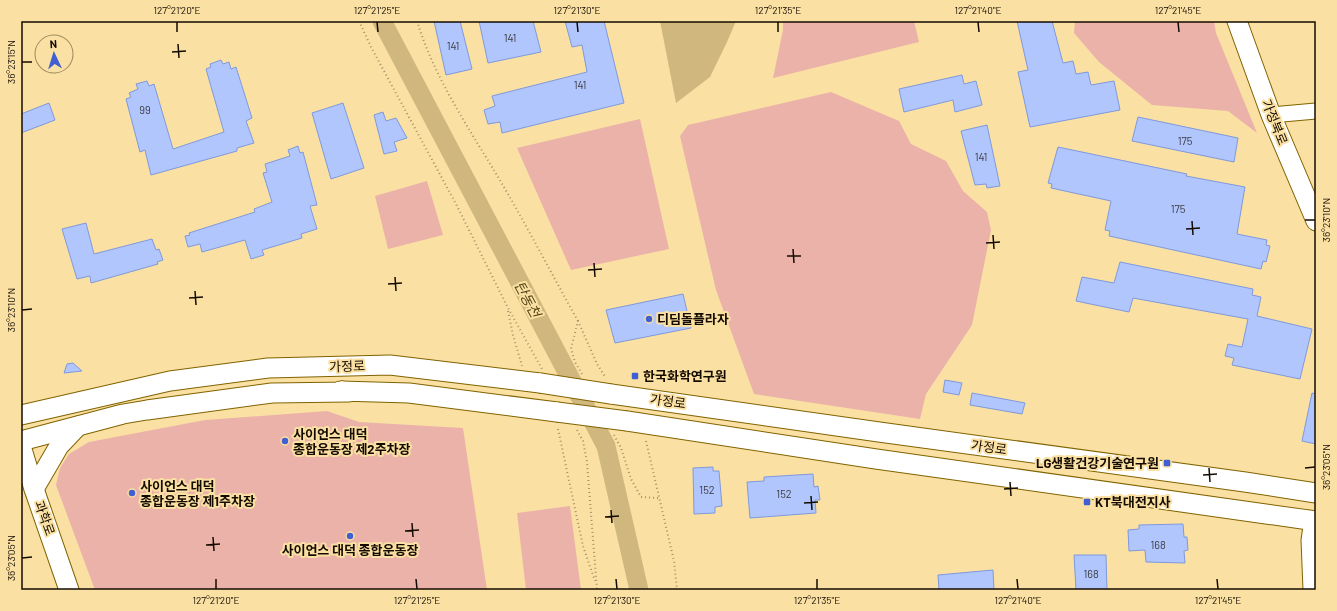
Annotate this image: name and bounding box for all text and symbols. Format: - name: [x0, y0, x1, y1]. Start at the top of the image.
- text: 127°21'20"E: [153, 4, 201, 16]
- text: 127°21'25"E: [354, 4, 400, 16]
- text: 127°21'30"E: [554, 4, 600, 16]
- text: 127°21'35"E: [755, 4, 801, 16]
- text: 127°21'40"E: [954, 4, 1002, 16]
- text: 127°21'45"E: [1155, 4, 1201, 16]
- house number: 141: [504, 31, 516, 44]
- north arrow: [34, 34, 74, 74]
- text: N: [49, 37, 57, 50]
- house number: 141: [447, 39, 459, 52]
- text: 36°23'15"N: [5, 40, 17, 84]
- house number: 141: [574, 78, 586, 91]
- street label: 가정북로: [1259, 97, 1291, 147]
- house number: 99: [139, 103, 151, 116]
- house number: 175: [1178, 134, 1193, 147]
- house number: 141: [975, 150, 987, 163]
- text: 36°23'10"N: [1320, 198, 1332, 242]
- house number: 175: [1171, 202, 1186, 215]
- water label: 탄동천: [511, 278, 545, 321]
- text: 36°23'10"N: [5, 288, 17, 332]
- place label: 디딤돌플라자: [657, 311, 729, 327]
- marker: 디딤돌플라자: [644, 314, 654, 324]
- street label: 가정로: [329, 357, 365, 375]
- place label: 한국화학연구원: [643, 368, 727, 384]
- marker: 한국화학연구원: [630, 371, 640, 381]
- street label: 가정로: [649, 391, 687, 411]
- place label: 사이언스 대덕 종합운동장 제2주차장: [293, 426, 411, 457]
- marker: 사이언스 대덕 종합운동장 제2주차장: [280, 436, 290, 446]
- street label: 가정로: [970, 437, 1008, 457]
- text: 36°23'05"N: [1320, 444, 1332, 490]
- place label: LG생활건강기술연구원: [1036, 455, 1159, 471]
- marker: LG생활건강기술연구원: [1162, 458, 1172, 468]
- place label: 사이언스 대덕 종합운동장 제1주차장: [140, 478, 255, 509]
- house number: 152: [699, 483, 715, 496]
- house number: 152: [776, 487, 792, 500]
- marker: 사이언스 대덕 종합운동장 제1주차장: [127, 488, 137, 498]
- place label: KT북대전지사: [1095, 494, 1171, 510]
- marker: KT북대전지사: [1082, 497, 1092, 507]
- street label: 과학로: [31, 498, 59, 538]
- marker: 사이언스 대덕 종합운동장: [345, 531, 355, 541]
- text: 36°23'05"N: [5, 535, 17, 581]
- house number: 168: [1150, 538, 1166, 551]
- place label: 사이언스 대덕 종합운동장: [282, 542, 418, 558]
- house number: 168: [1083, 567, 1099, 580]
- text: 127°21'20"E: [192, 594, 240, 606]
- text: 127°21'25"E: [394, 594, 440, 606]
- text: 127°21'30"E: [594, 594, 640, 606]
- text: 127°21'35"E: [794, 594, 840, 606]
- text: 127°21'40"E: [994, 594, 1042, 606]
- text: 127°21'45"E: [1195, 594, 1241, 606]

